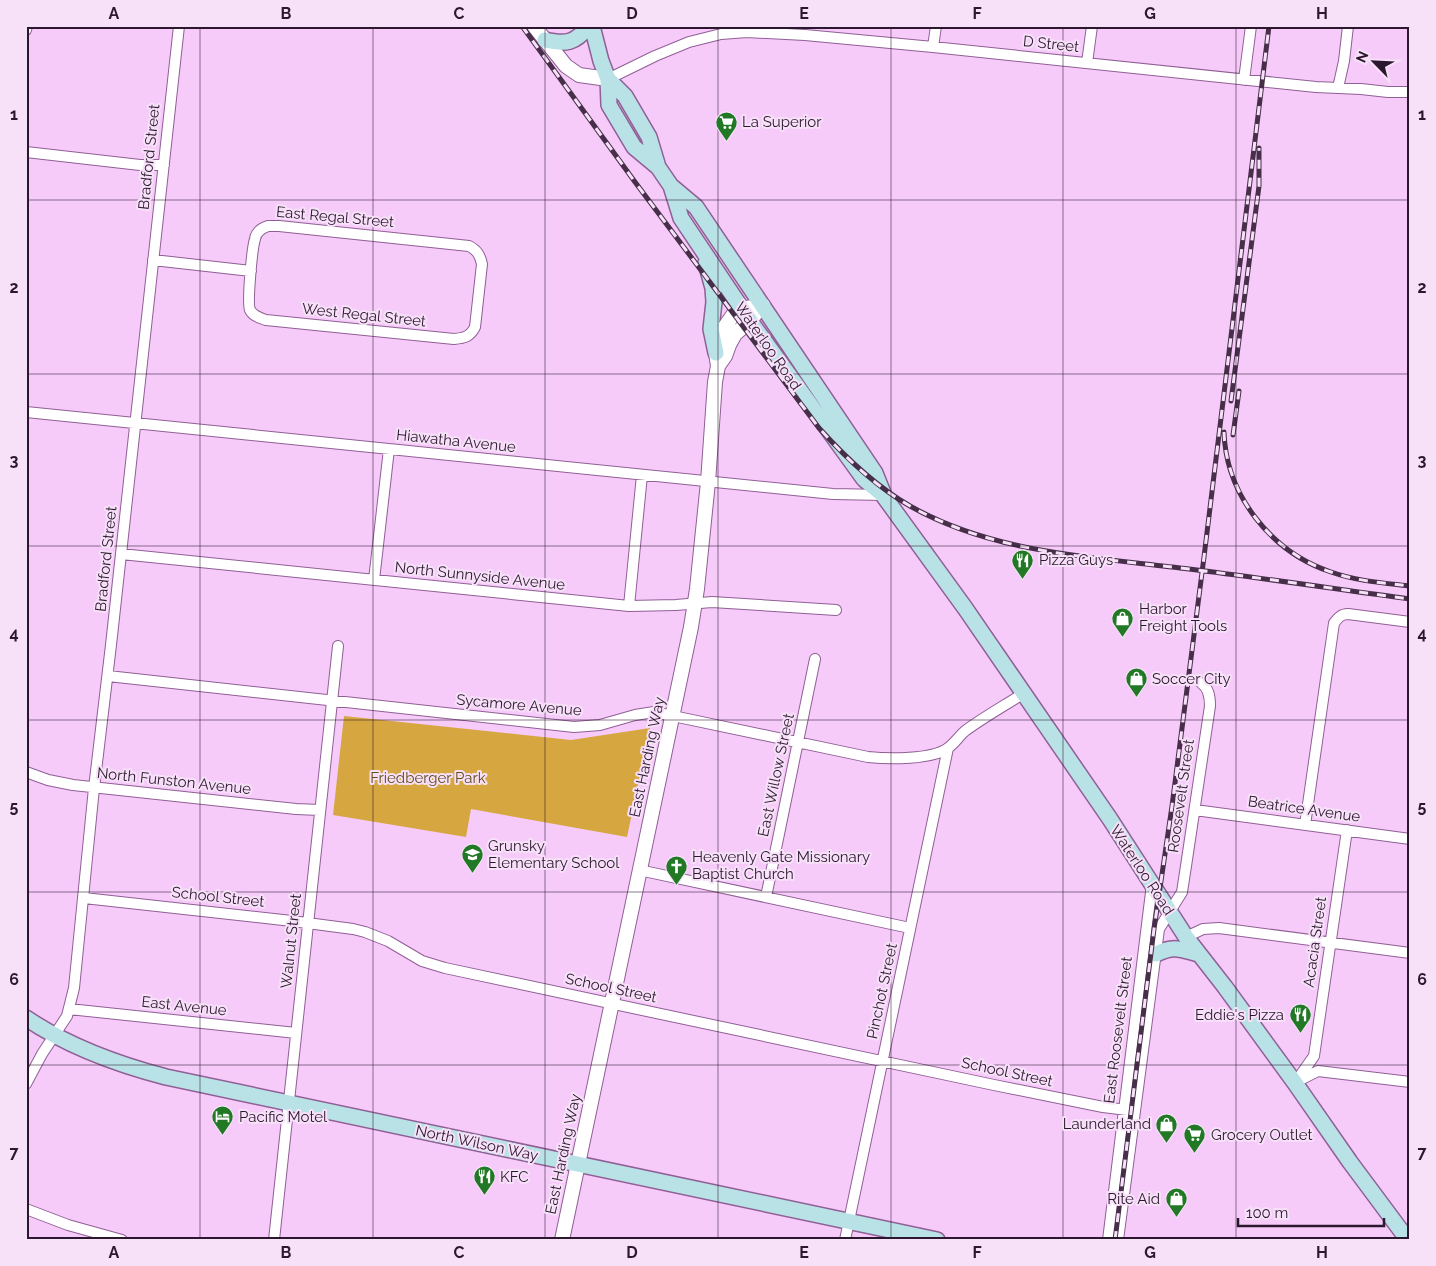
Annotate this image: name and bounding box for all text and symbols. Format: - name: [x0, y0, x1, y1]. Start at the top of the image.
- text: A: [109, 4, 120, 23]
- text: B: [281, 4, 292, 23]
- text: C: [454, 4, 465, 23]
- text: D: [626, 4, 638, 23]
- text: E: [799, 4, 809, 23]
- text: F: [972, 4, 982, 23]
- text: G: [1144, 4, 1156, 23]
- text: H: [1316, 4, 1328, 23]
- street label: D Street: [1022, 32, 1080, 56]
- north arrow: [1348, 38, 1398, 88]
- text: N: [1353, 49, 1372, 65]
- street label: Bradford Street: [135, 103, 163, 211]
- text: 1: [10, 105, 18, 124]
- text: 1: [1418, 105, 1426, 124]
- supermarket icon: La Superior: [714, 110, 738, 141]
- place label: La Superior: [742, 113, 822, 131]
- street label: East Regal Street: [275, 203, 395, 231]
- text: 2: [9, 278, 19, 297]
- text: 2: [1417, 278, 1427, 297]
- street label: Waterloo Road: [731, 298, 805, 394]
- street label: West Regal Street: [301, 300, 427, 330]
- street label: Hiawatha Avenue: [395, 426, 517, 456]
- text: 3: [10, 451, 19, 470]
- text: 3: [1418, 451, 1427, 470]
- street label: Bradford Street: [92, 505, 120, 613]
- restaurant icon: Pizza Guys: [1011, 548, 1035, 579]
- place label: Pizza Guys: [1039, 551, 1113, 569]
- street label: North Sunnyside Avenue: [394, 558, 566, 594]
- place label: Harbor Freight Tools: [1139, 600, 1227, 635]
- shop icon: Harbor Freight Tools: [1111, 606, 1135, 637]
- text: 4: [9, 624, 19, 643]
- text: 4: [1417, 624, 1427, 643]
- shop icon: Soccer City: [1124, 667, 1148, 698]
- place label: Soccer City: [1152, 670, 1231, 688]
- street label: Sycamore Avenue: [456, 691, 583, 719]
- street label: East Harding Way: [625, 695, 669, 819]
- street label: East Willow Street: [754, 712, 798, 838]
- street label: Roosevelt Street: [1164, 738, 1198, 854]
- street label: North Funston Avenue: [96, 764, 252, 798]
- park label: Friedberger Park: [370, 769, 486, 787]
- street label: Beatrice Avenue: [1247, 792, 1362, 826]
- text: 5: [10, 797, 19, 816]
- text: 5: [1418, 797, 1427, 816]
- street label: Waterloo Road: [1106, 822, 1178, 918]
- place label: Grunsky Elementary School: [488, 837, 620, 872]
- school or university icon: Grunsky Elementary School: [460, 843, 484, 874]
- place label: Heavenly Gate Missionary Baptist Church: [692, 848, 870, 883]
- church icon: Heavenly Gate Missionary Baptist Church: [664, 854, 688, 885]
- street label: School Street: [171, 883, 265, 911]
- street label: Walnut Street: [277, 893, 305, 989]
- street label: Acacia Street: [1300, 895, 1330, 989]
- street label: Pinchot Street: [863, 941, 901, 1041]
- street label: East Roosevelt Street: [1100, 956, 1136, 1104]
- text: 6: [9, 970, 19, 989]
- street label: School Street: [564, 970, 658, 1006]
- text: 6: [1417, 970, 1427, 989]
- street label: East Avenue: [141, 993, 228, 1019]
- restaurant icon: Eddie's Pizza: [1288, 1003, 1312, 1034]
- place label: Eddie's Pizza: [1195, 1006, 1284, 1024]
- street label: School Street: [960, 1054, 1054, 1090]
- street label: East Harding Way: [541, 1092, 585, 1216]
- hotel icon: Pacific Motel: [211, 1105, 235, 1136]
- place label: Pacific Motel: [239, 1108, 328, 1126]
- shop icon: Launderland: [1155, 1112, 1179, 1143]
- place label: Launderland: [1063, 1115, 1151, 1133]
- street label: North Wilson Way: [414, 1121, 540, 1165]
- supermarket icon: Grocery Outlet: [1183, 1123, 1207, 1154]
- place label: Grocery Outlet: [1211, 1126, 1313, 1144]
- text: 7: [10, 1143, 19, 1162]
- text: 7: [1418, 1143, 1427, 1162]
- restaurant icon: KFC: [472, 1165, 496, 1196]
- place label: KFC: [500, 1168, 529, 1186]
- shop icon: Rite Aid: [1164, 1187, 1188, 1218]
- place label: Rite Aid: [1107, 1190, 1160, 1208]
- scale bar: [1238, 1196, 1385, 1228]
- text: 100 m: [1246, 1204, 1288, 1222]
- text: A: [109, 1243, 120, 1262]
- text: B: [281, 1243, 292, 1262]
- text: C: [454, 1243, 465, 1262]
- text: D: [626, 1243, 638, 1262]
- text: E: [799, 1243, 809, 1262]
- text: F: [972, 1243, 982, 1262]
- text: G: [1144, 1243, 1156, 1262]
- text: H: [1316, 1243, 1328, 1262]

